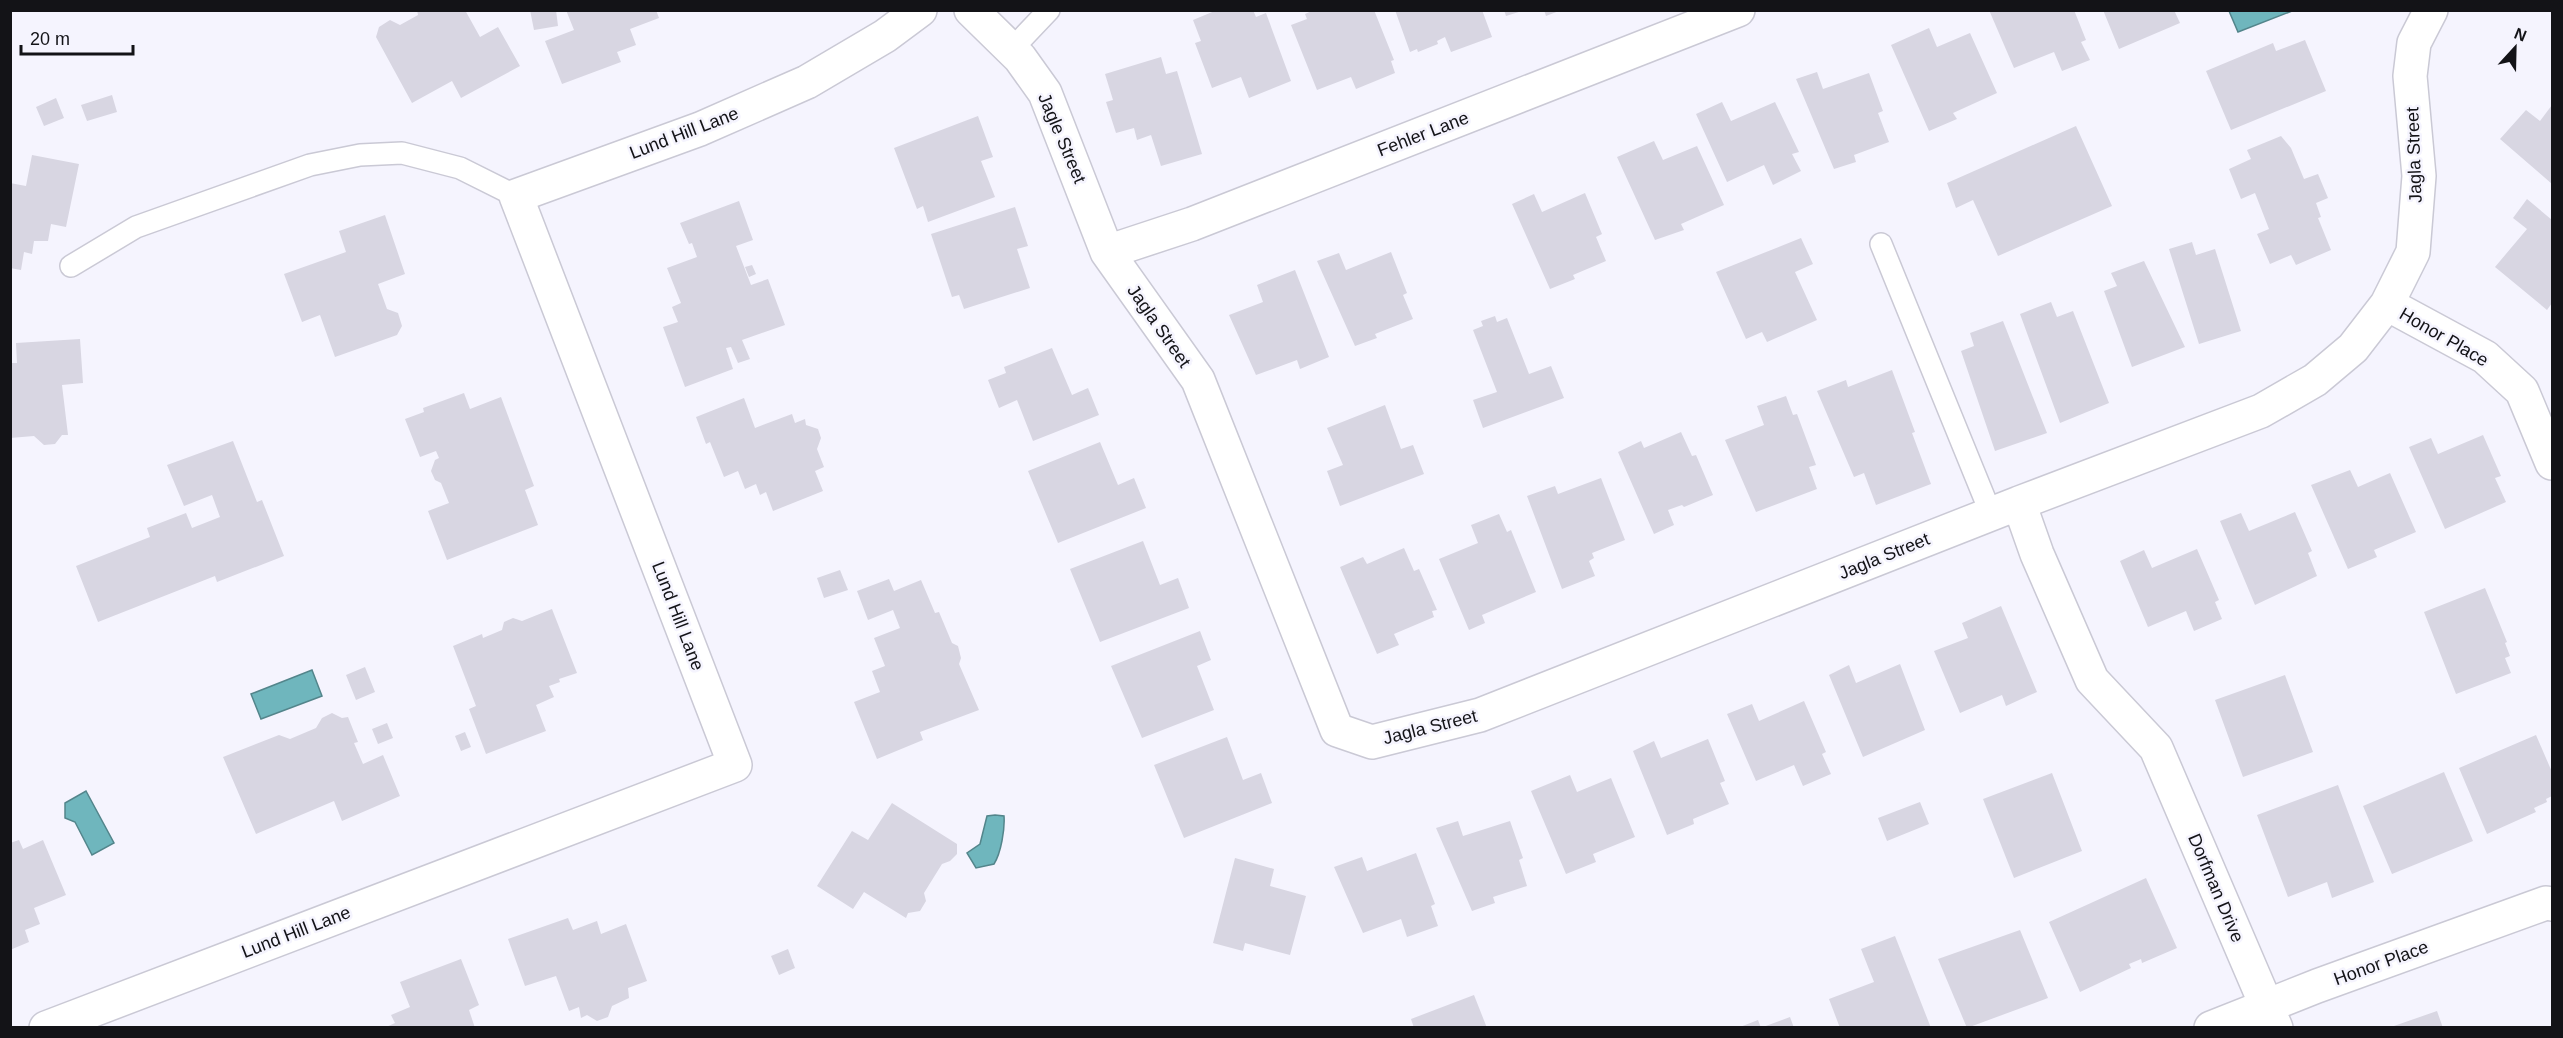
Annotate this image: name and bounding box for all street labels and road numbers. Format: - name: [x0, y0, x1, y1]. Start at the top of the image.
- street label: Jagle Street: [1034, 90, 1090, 186]
- street label: Lund Hill Lane: [627, 103, 741, 163]
- street label: Fehler Lane: [1375, 107, 1471, 161]
- street label: Jagla Street: [2402, 107, 2426, 203]
- street label: Jagla Street: [1123, 281, 1195, 371]
- street label: Honor Place: [2396, 304, 2492, 370]
- street label: Jagla Street: [1836, 529, 1932, 583]
- street label: Lund Hill Lane: [648, 559, 708, 673]
- street label: Jagla Street: [1381, 706, 1479, 748]
- street label: Dorfman Drive: [2184, 831, 2248, 945]
- street label: Lund Hill Lane: [239, 902, 353, 962]
- street label: Honor Place: [2331, 937, 2431, 989]

